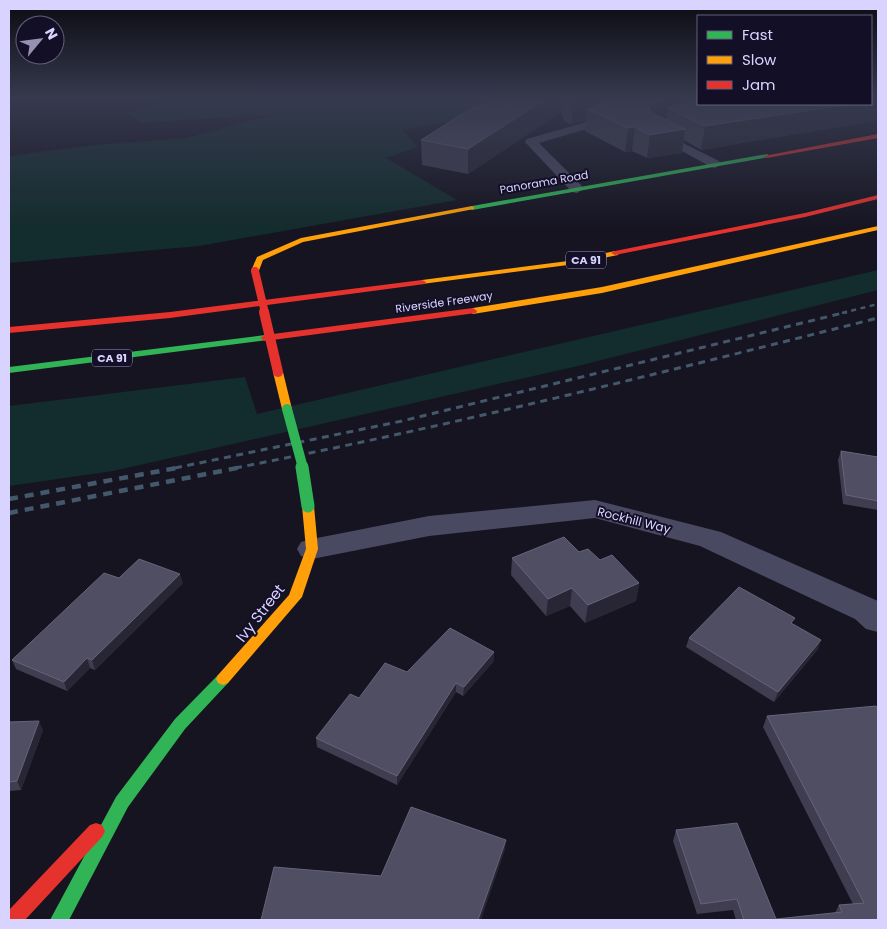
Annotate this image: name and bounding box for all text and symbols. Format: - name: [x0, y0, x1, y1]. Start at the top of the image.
- north arrow: [15, 15, 65, 65]
- legend: [697, 15, 872, 105]
- text: N: [40, 24, 63, 43]
- text: Fast: [742, 24, 773, 45]
- text: Slow: [742, 49, 777, 70]
- text: Jam: [742, 74, 776, 95]
- street label: Panorama Road: [498, 166, 590, 198]
- road number: CA 91: [566, 252, 606, 268]
- street label: Riverside Freeway: [394, 287, 494, 317]
- road number: CA 91: [92, 349, 132, 366]
- street label: Rockhill Way: [596, 503, 673, 537]
- street label: Ivy Street: [231, 580, 289, 646]

